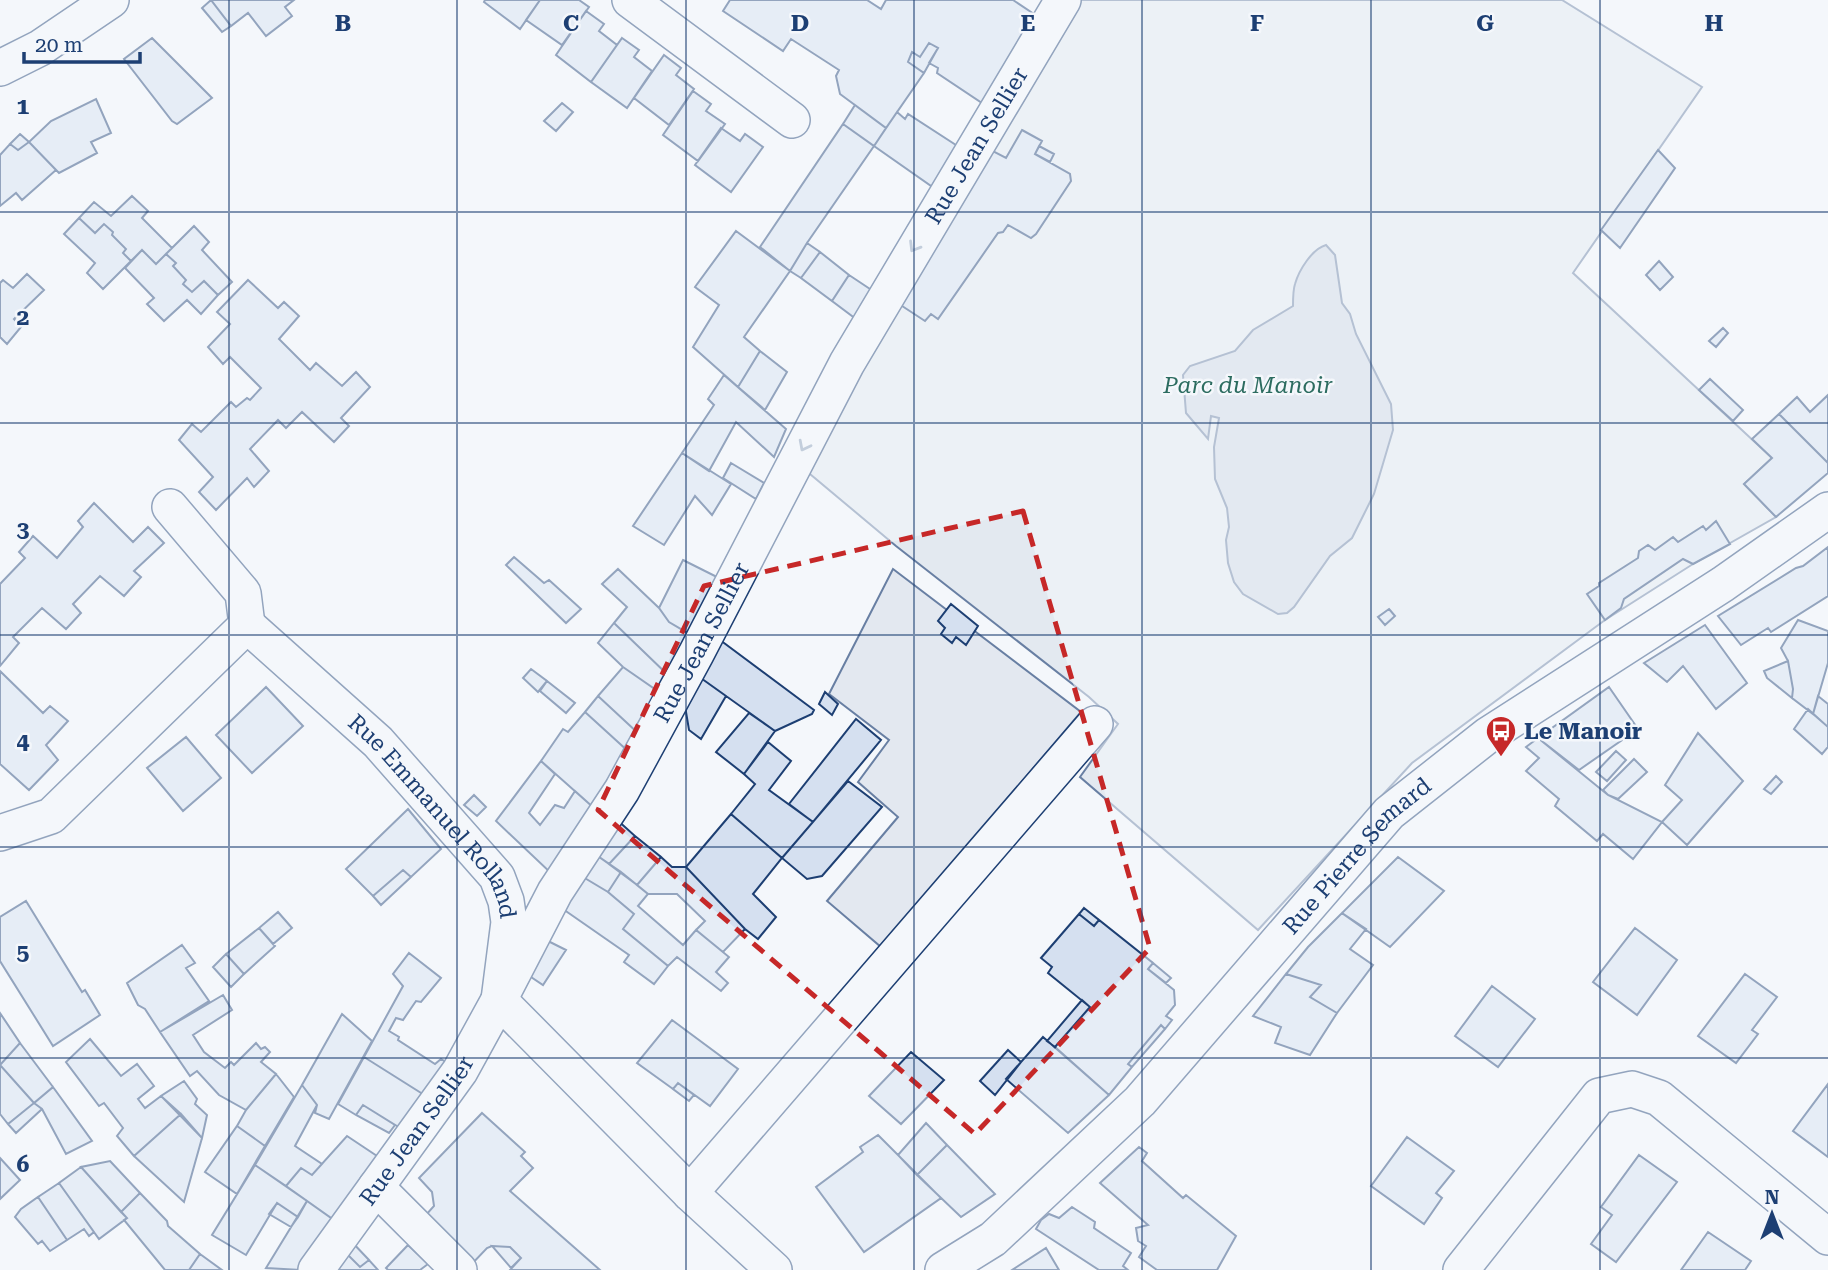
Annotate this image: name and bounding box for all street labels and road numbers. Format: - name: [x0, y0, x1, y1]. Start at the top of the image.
- street label: Rue Jean Sellier: [920, 63, 1034, 229]
- street label: Rue Jean Sellier: [648, 558, 755, 727]
- street label: Rue Emmanuel Rolland: [343, 709, 521, 920]
- street label: Rue Pierre Semard: [1277, 772, 1437, 940]
- street label: Rue Jean Sellier: [354, 1052, 480, 1211]

